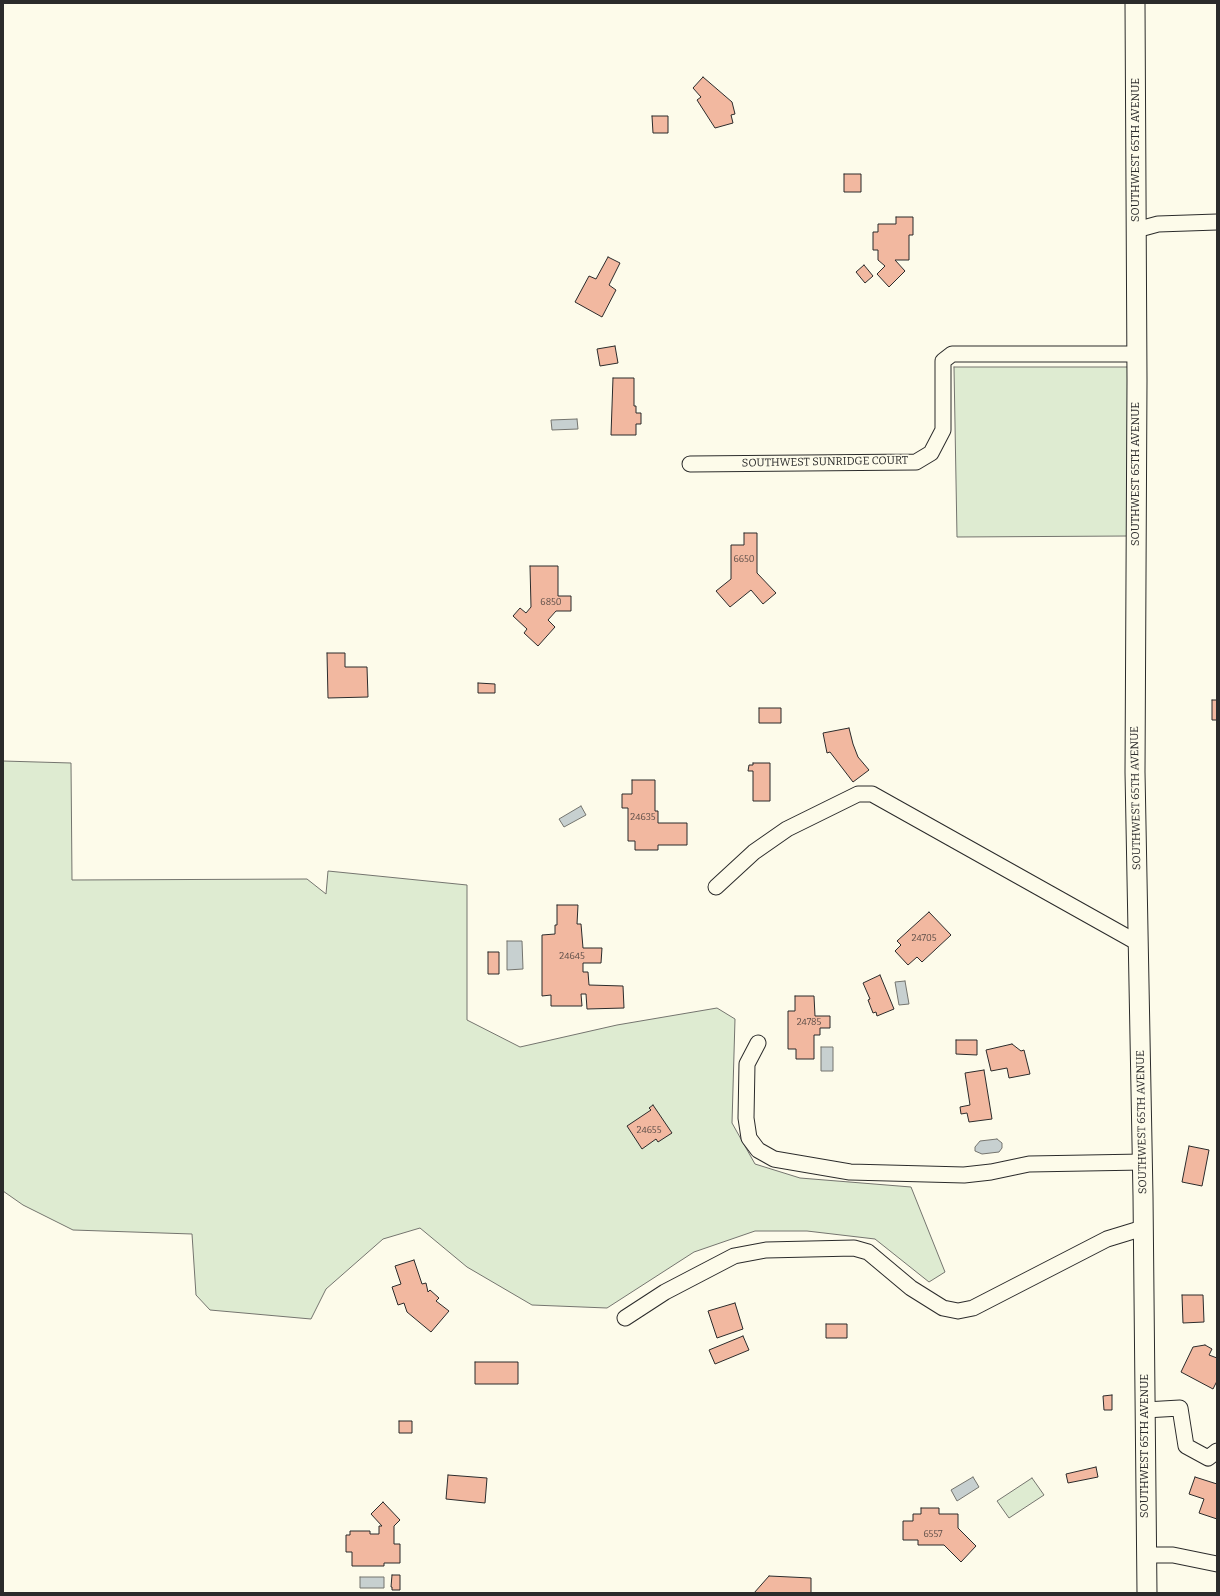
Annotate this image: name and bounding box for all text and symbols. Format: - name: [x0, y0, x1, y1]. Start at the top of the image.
- street label: SOUTHWEST 65TH AVENUE: [1129, 78, 1143, 222]
- street label: SOUTHWEST 65TH AVENUE: [1129, 402, 1143, 546]
- street label: SOUTHWEST SUNRIDGE COURT: [742, 454, 908, 470]
- house number: 6650: [734, 554, 754, 564]
- house number: 6850: [540, 597, 562, 607]
- street label: SOUTHWEST 65TH AVENUE: [1128, 726, 1144, 870]
- house number: 24635: [630, 812, 656, 822]
- house number: 24705: [912, 933, 936, 943]
- house number: 24645: [559, 951, 585, 961]
- house number: 24785: [797, 1017, 821, 1027]
- street label: SOUTHWEST 65TH AVENUE: [1134, 1050, 1150, 1194]
- house number: 24655: [637, 1125, 661, 1135]
- street label: SOUTHWEST 65TH AVENUE: [1138, 1374, 1152, 1518]
- house number: 6557: [923, 1529, 943, 1539]

